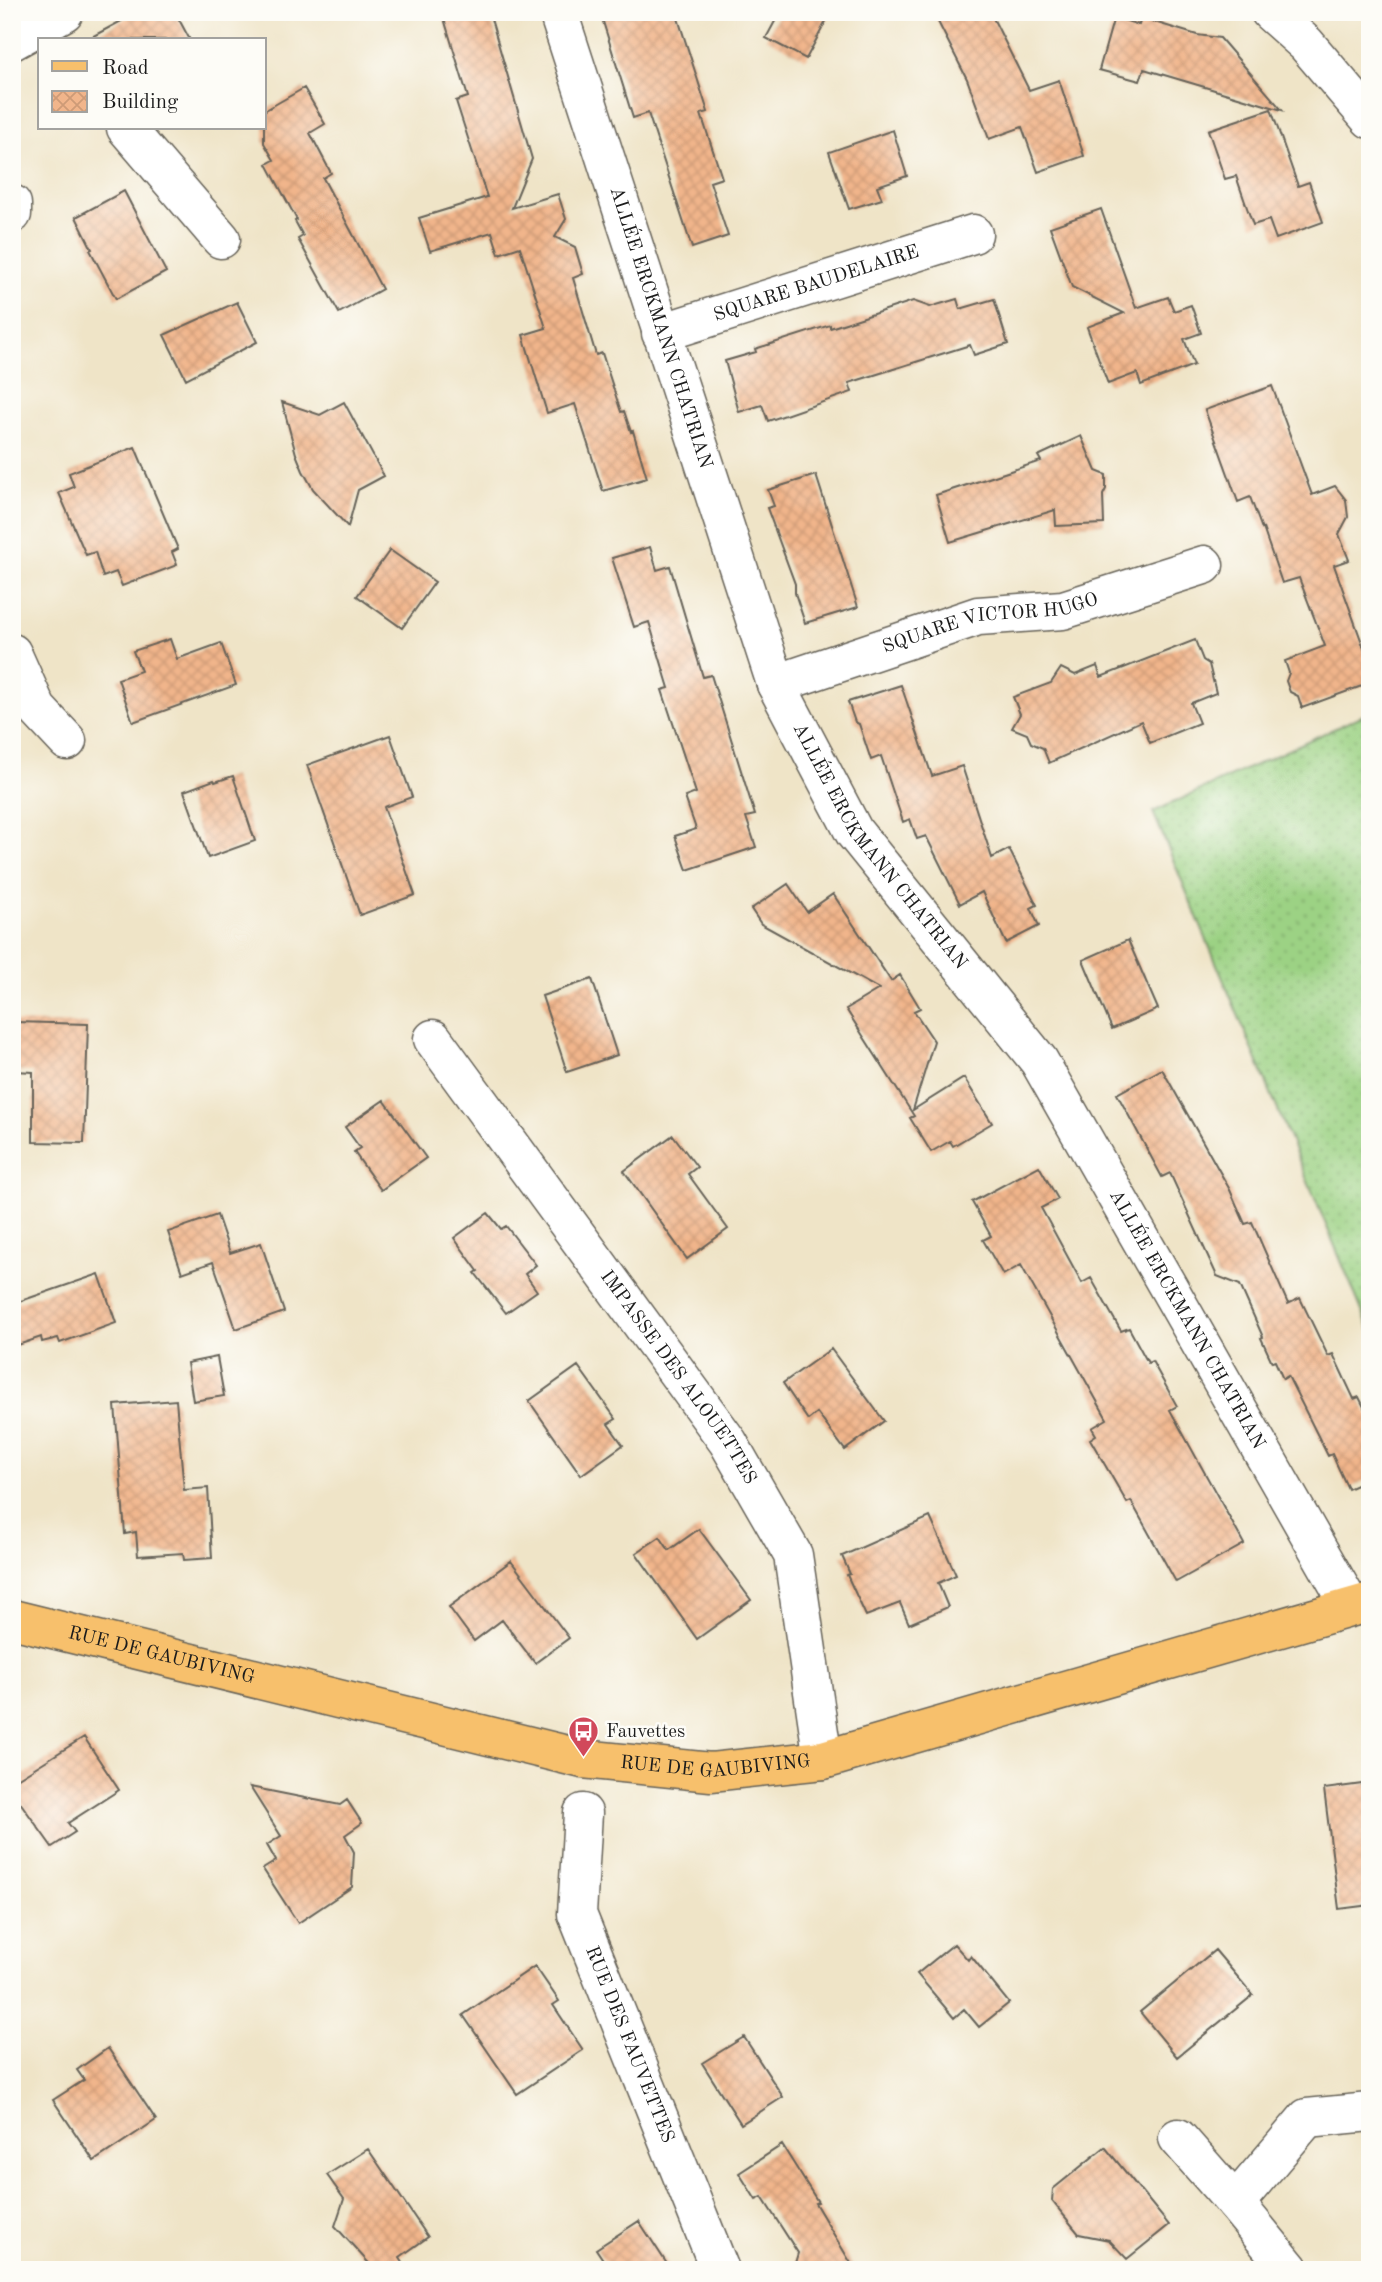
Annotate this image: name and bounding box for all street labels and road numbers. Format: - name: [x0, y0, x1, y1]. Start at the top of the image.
- street label: ALLÉE ERCKMANN CHATRIAN: [606, 185, 715, 471]
- street label: SQUARE BAUDELAIRE: [711, 242, 921, 325]
- street label: SQUARE VICTOR HUGO: [880, 590, 1101, 657]
- street label: ALLÉE ERCKMANN CHATRIAN: [789, 720, 971, 973]
- street label: ALLÉE ERCKMANN CHATRIAN: [1105, 1187, 1268, 1453]
- street label: IMPASSE DES ALOUETTES: [596, 1267, 760, 1487]
- street label: RUE DE GAUBIVING: [66, 1624, 257, 1688]
- street label: RUE DE GAUBIVING: [619, 1752, 812, 1782]
- street label: RUE DES FAUVETTES: [582, 1944, 677, 2146]

